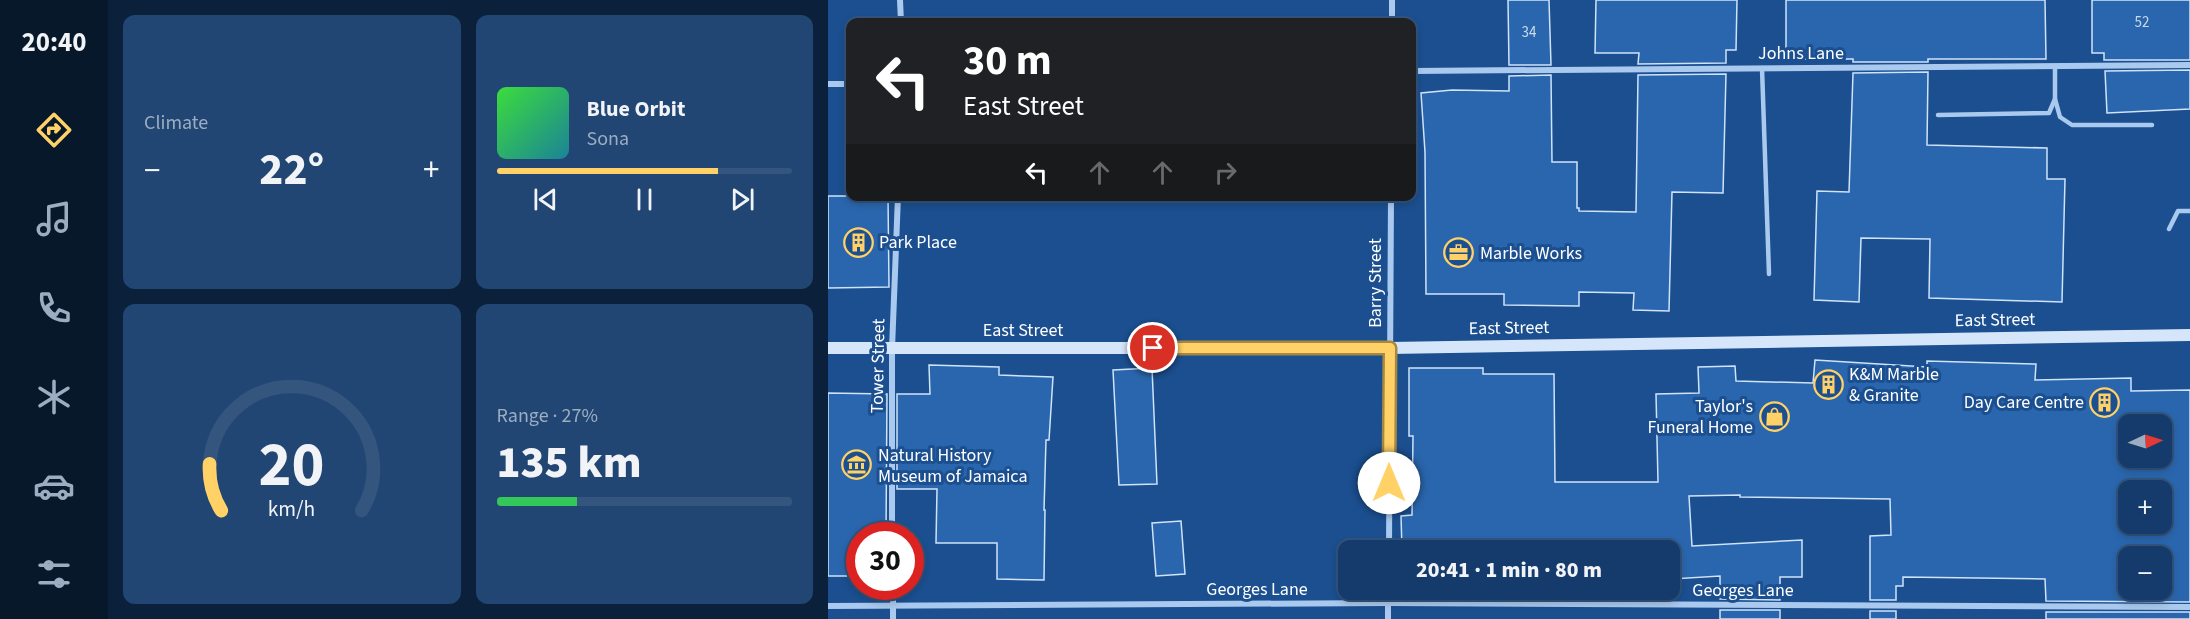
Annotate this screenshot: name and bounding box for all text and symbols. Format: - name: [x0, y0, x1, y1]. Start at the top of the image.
- house number: 52: [2135, 12, 2149, 33]
- house number: 34: [1522, 22, 1537, 43]
- text: 20:40: [21, 23, 87, 62]
- text: 30 m: [963, 31, 1052, 91]
- street label: Johns Lane: [1758, 41, 1844, 66]
- icon: left: [864, 42, 942, 120]
- text: East Street: [963, 87, 1084, 126]
- text: Blue Orbit: [587, 93, 685, 125]
- icon: directions: [33, 109, 75, 151]
- text: Climate: [144, 109, 208, 137]
- text: Sona: [587, 125, 629, 153]
- text: 22°: [259, 138, 324, 202]
- text: −: [144, 147, 160, 194]
- text: +: [423, 147, 439, 194]
- icon: left: [1020, 156, 1053, 189]
- icon: ahead: [1083, 156, 1116, 189]
- icon: ahead: [1146, 156, 1179, 189]
- icon: right: [1209, 156, 1242, 189]
- icon: previous: [529, 183, 562, 216]
- icon: pause: [628, 183, 661, 216]
- icon: next: [726, 183, 759, 216]
- icon: music: [33, 198, 75, 240]
- building icon: Park Place: [842, 226, 874, 258]
- place label: Park Place: [879, 230, 957, 255]
- office icon: Marble Works: [1443, 237, 1475, 269]
- street label: Barry Street: [1363, 238, 1388, 328]
- place label: Marble Works: [1480, 241, 1582, 266]
- icon: phone: [33, 287, 75, 329]
- street label: East Street: [1955, 307, 2035, 333]
- street label: East Street: [1469, 315, 1549, 341]
- street label: Tower Street: [865, 318, 891, 414]
- street label: East Street: [983, 318, 1063, 343]
- pin: [1127, 322, 1178, 373]
- icon: arrive: [1136, 331, 1169, 364]
- place label: K&M Marble & Granite: [1849, 362, 1939, 408]
- building icon: K&M Marble & Granite: [1812, 368, 1844, 400]
- icon: climate: [33, 376, 75, 418]
- building icon: Day Care Centre: [2089, 386, 2121, 418]
- place label: Day Care Centre: [1964, 390, 2084, 415]
- place label: Taylor's Funeral Home: [1647, 394, 1753, 440]
- shop icon: Taylor's Funeral Home: [1758, 400, 1790, 432]
- text: Range · 27%: [497, 402, 598, 430]
- north arrow: [2118, 414, 2172, 468]
- map controls: [2118, 414, 2172, 600]
- text: 20: [259, 421, 325, 510]
- text: 135 km: [497, 431, 642, 495]
- place label: Natural History Museum of Jamaica: [878, 443, 1027, 489]
- museum icon: Natural History Museum of Jamaica: [841, 449, 873, 481]
- position arrow: [1357, 451, 1421, 515]
- icon: car: [33, 465, 75, 507]
- button: +: [2118, 480, 2172, 534]
- text: km/h: [268, 494, 316, 525]
- speed limit sign: 30: [846, 522, 924, 600]
- button: −: [2118, 546, 2172, 600]
- icon: filters: [33, 553, 75, 595]
- text: 20:41 · 1 min · 80 m: [1416, 554, 1602, 586]
- street label: Georges Lane: [1206, 577, 1308, 602]
- street label: Georges Lane: [1692, 578, 1794, 603]

